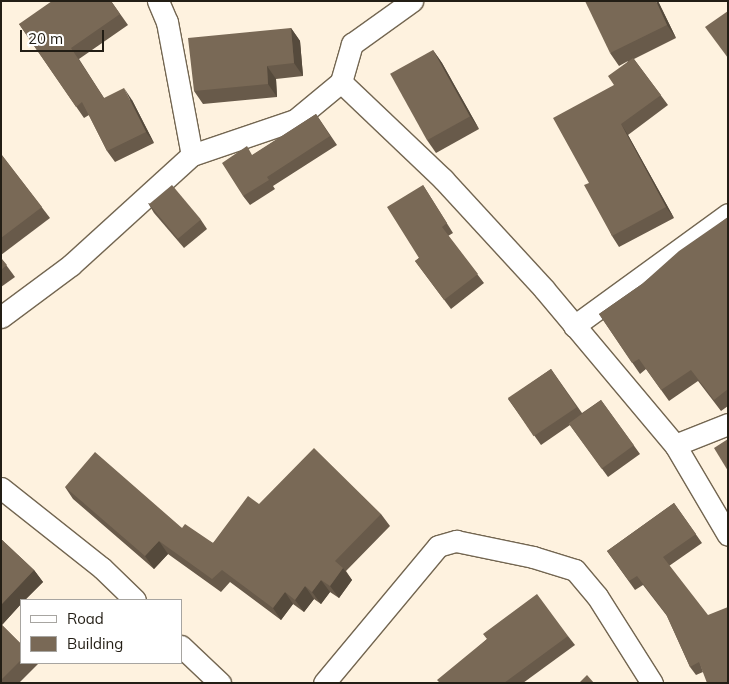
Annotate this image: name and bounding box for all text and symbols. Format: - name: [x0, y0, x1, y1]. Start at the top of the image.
- scale bar: [22, 20, 106, 52]
- text: 20 m: [28, 29, 63, 48]
- legend: [20, 599, 182, 664]
- text: Road: [67, 609, 104, 628]
- text: Building: [67, 634, 123, 653]

